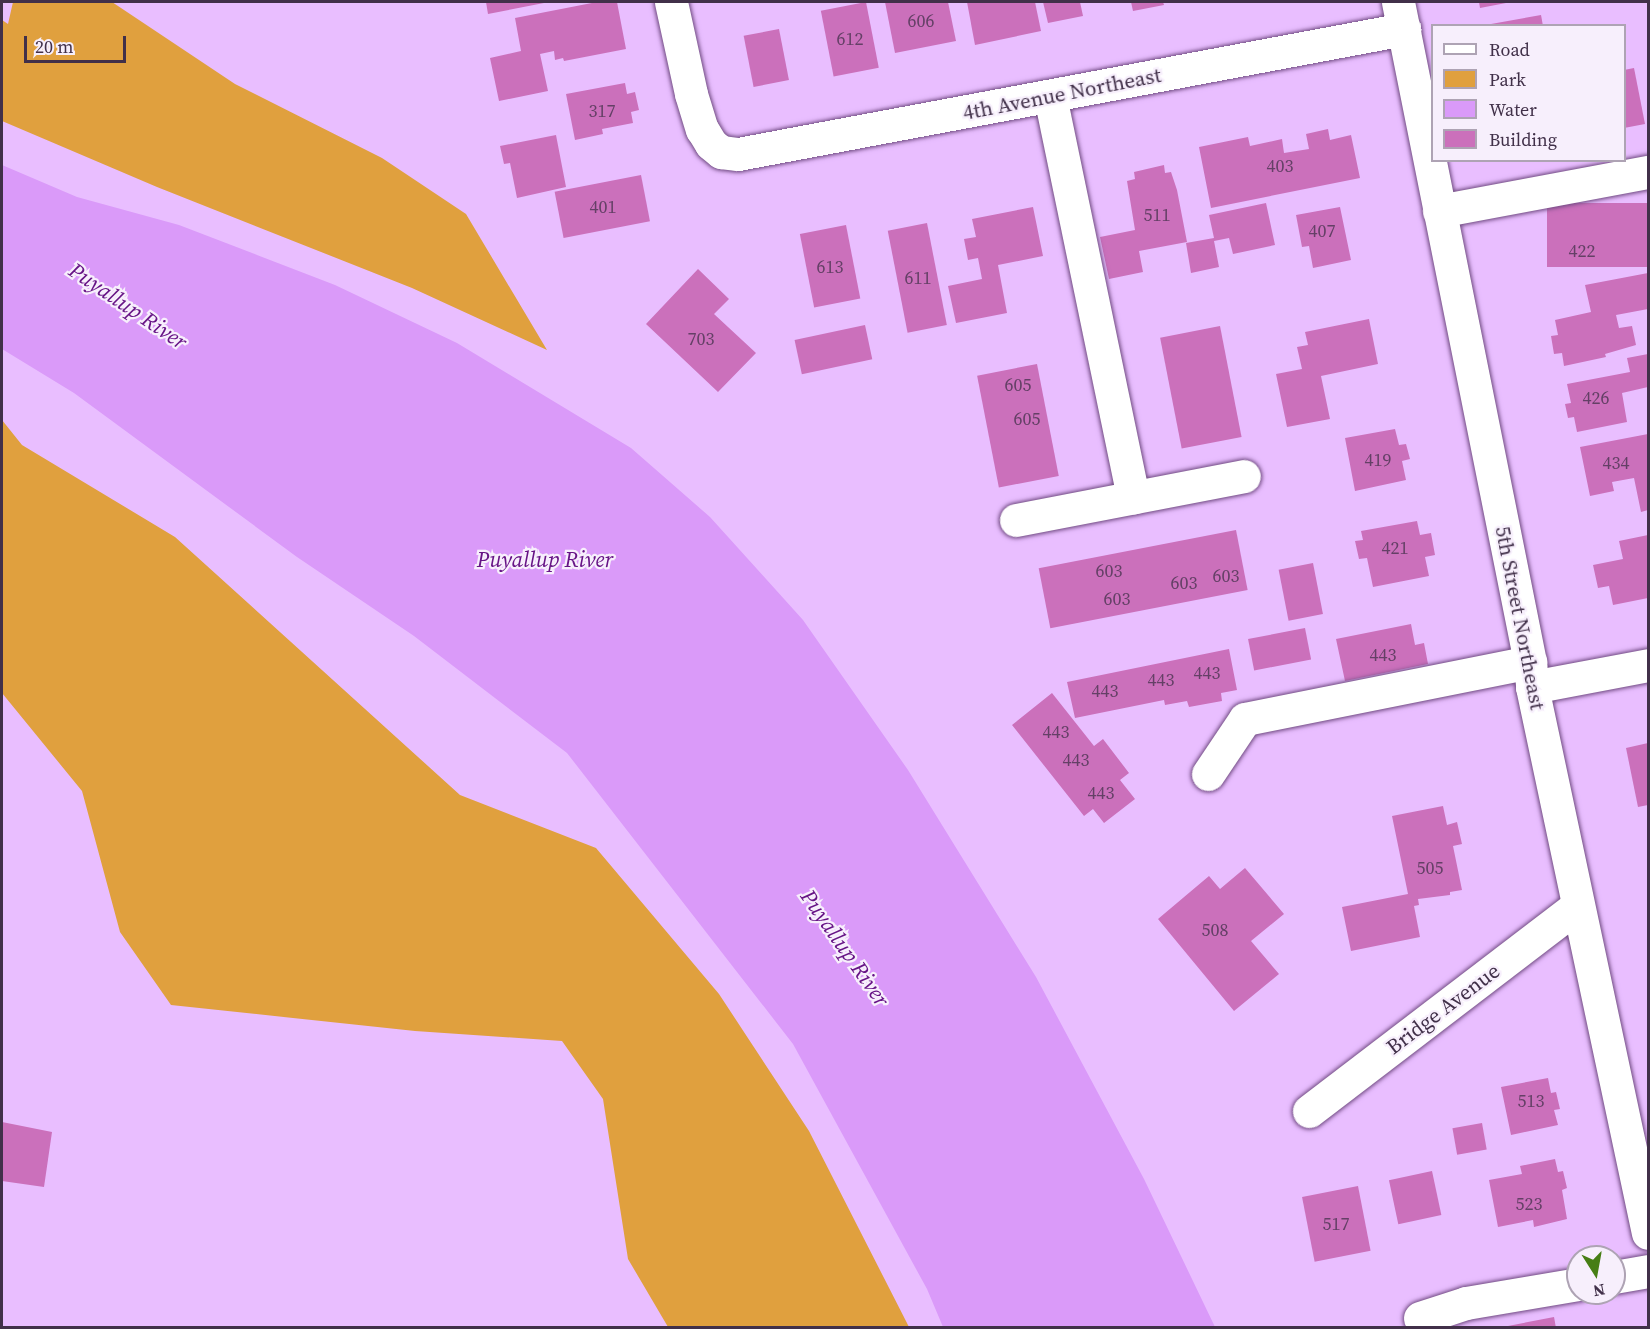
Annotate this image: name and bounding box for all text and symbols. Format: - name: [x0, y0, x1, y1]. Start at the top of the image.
- house number: 606: [908, 10, 934, 32]
- scale bar: [27, 24, 129, 62]
- legend: [1431, 24, 1626, 162]
- house number: 612: [837, 28, 863, 50]
- text: 20 m: [35, 34, 73, 59]
- text: Road: [1489, 37, 1530, 62]
- street label: 4th Avenue Northeast: [961, 62, 1163, 126]
- text: Park: [1489, 67, 1526, 92]
- text: Water: [1489, 97, 1537, 122]
- house number: 317: [589, 100, 615, 122]
- text: Building: [1489, 127, 1557, 152]
- house number: 403: [1267, 155, 1293, 177]
- house number: 401: [590, 196, 616, 218]
- house number: 511: [1144, 204, 1170, 226]
- house number: 407: [1309, 220, 1335, 242]
- house number: 422: [1569, 240, 1595, 262]
- house number: 613: [817, 256, 843, 278]
- water label: Puyallup River: [64, 257, 192, 355]
- house number: 611: [905, 267, 931, 289]
- house number: 703: [688, 328, 714, 350]
- house number: 605: [1005, 374, 1031, 396]
- house number: 426: [1583, 387, 1609, 409]
- house number: 605: [1014, 408, 1040, 430]
- house number: 419: [1365, 449, 1391, 471]
- house number: 434: [1603, 452, 1629, 474]
- street label: 5th Street Northeast: [1490, 524, 1550, 712]
- house number: 421: [1382, 537, 1408, 559]
- water label: Puyallup River: [477, 547, 613, 573]
- house number: 603: [1096, 560, 1122, 582]
- house number: 603: [1213, 565, 1239, 587]
- house number: 603: [1171, 572, 1197, 594]
- house number: 603: [1104, 588, 1130, 610]
- house number: 443: [1370, 644, 1396, 666]
- house number: 443: [1194, 662, 1220, 684]
- house number: 443: [1148, 669, 1174, 691]
- house number: 443: [1092, 680, 1118, 702]
- house number: 443: [1043, 721, 1069, 743]
- house number: 443: [1063, 749, 1089, 771]
- house number: 443: [1088, 782, 1114, 804]
- house number: 505: [1417, 857, 1443, 879]
- water label: Puyallup River: [795, 885, 895, 1011]
- house number: 508: [1202, 919, 1228, 941]
- street label: Bridge Avenue: [1381, 958, 1505, 1060]
- house number: 513: [1518, 1090, 1544, 1112]
- house number: 523: [1516, 1193, 1542, 1215]
- house number: 517: [1323, 1213, 1349, 1235]
- north arrow: [1566, 1245, 1626, 1305]
- text: N: [1591, 1279, 1607, 1303]

